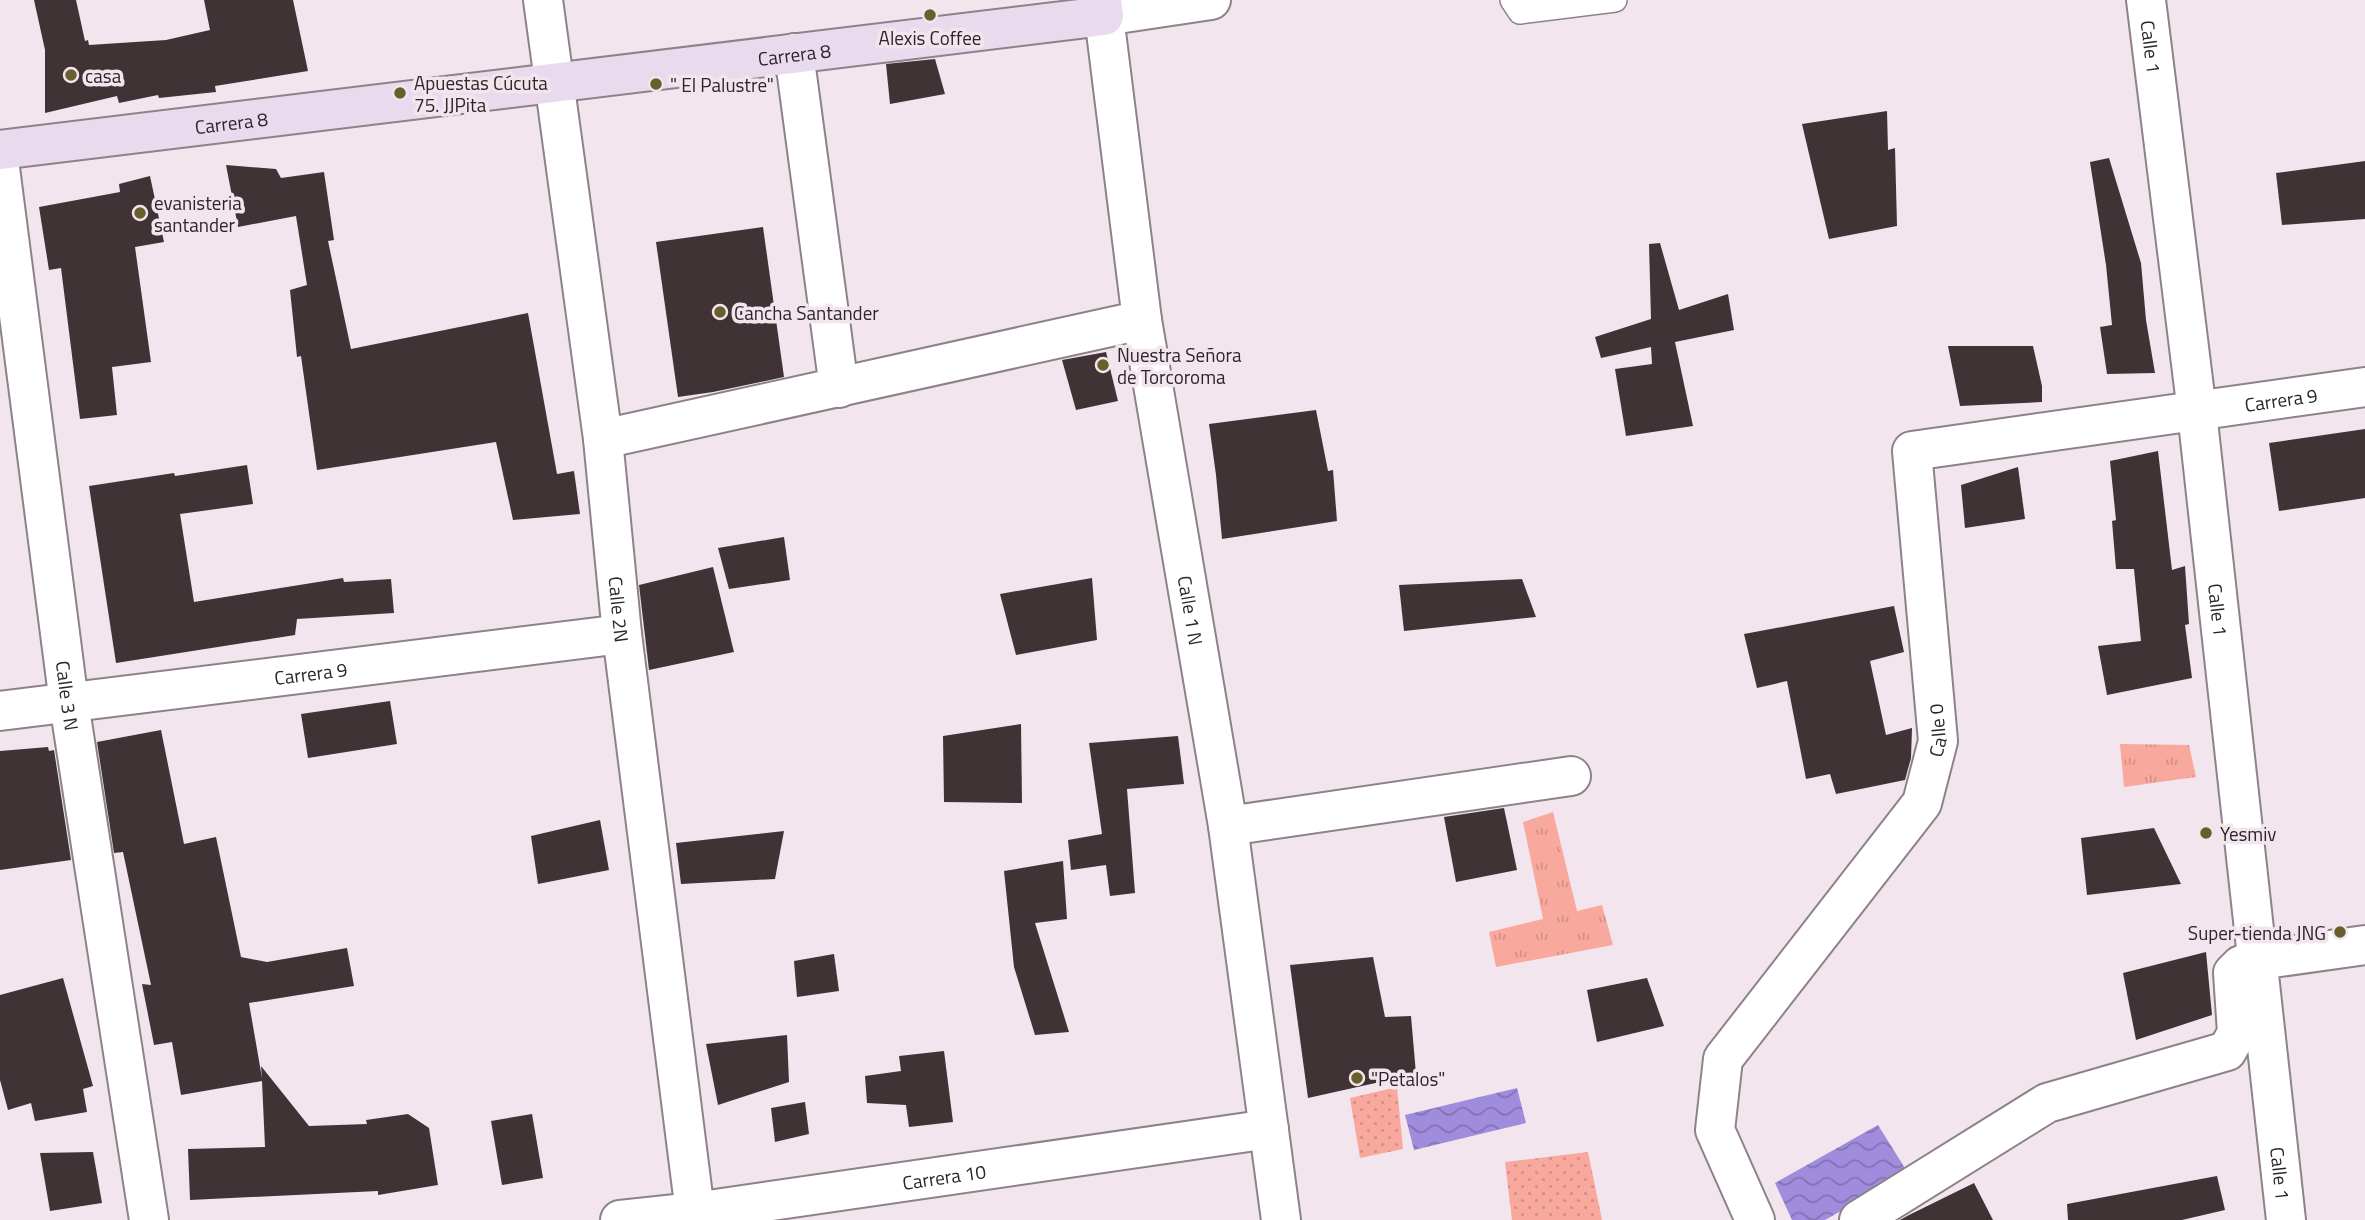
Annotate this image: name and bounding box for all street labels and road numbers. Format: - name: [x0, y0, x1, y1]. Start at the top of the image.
- street label: Calle 1: [2134, 19, 2169, 75]
- street label: Carrera 8: [756, 35, 833, 72]
- street label: Carrera 8: [193, 103, 270, 141]
- street label: Carrera 9: [2243, 379, 2319, 418]
- street label: Calle 1 N: [1171, 573, 1212, 647]
- street label: Calle 2N: [602, 575, 637, 644]
- street label: Calle 1: [2201, 582, 2236, 638]
- street label: Carrera 9: [272, 654, 349, 691]
- street label: Calle 3 N: [49, 659, 88, 733]
- street label: Calle 0: [1920, 703, 1953, 760]
- street label: Calle 1: [2264, 1145, 2298, 1201]
- street label: Carrera 10: [900, 1156, 988, 1196]

